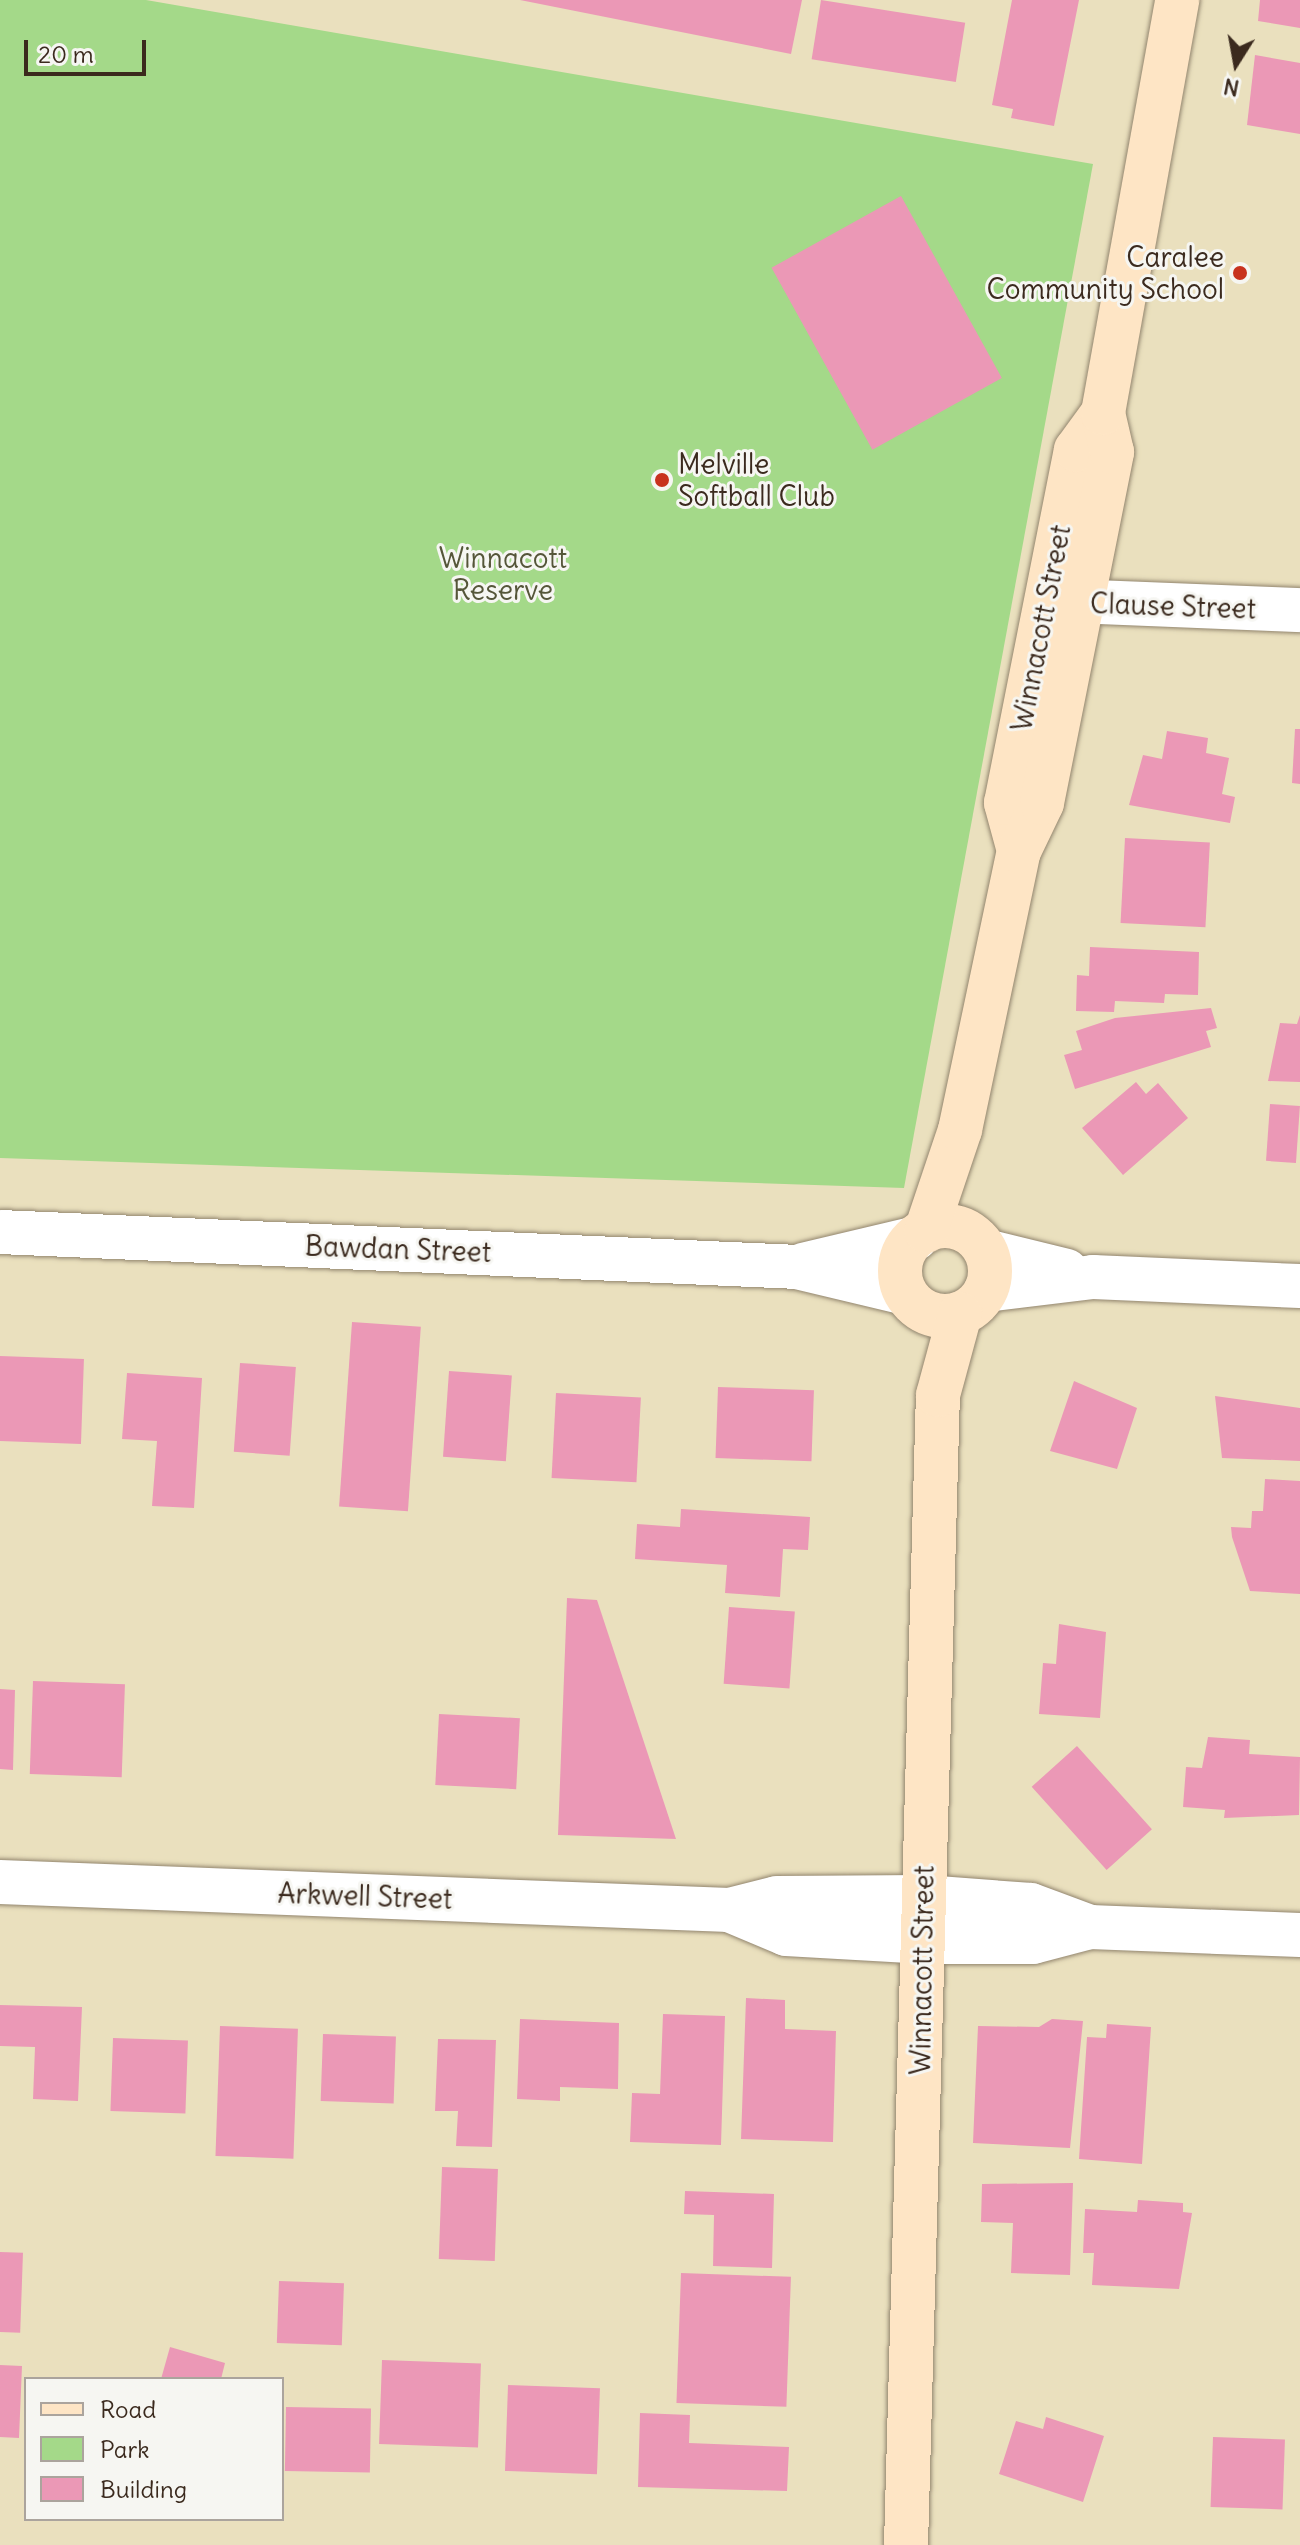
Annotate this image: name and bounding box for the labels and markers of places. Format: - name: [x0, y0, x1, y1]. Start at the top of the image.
- place label: Caralee Community School: [987, 240, 1224, 306]
- marker: Caralee Community School: [1231, 264, 1249, 282]
- place label: Melville Softball Club: [678, 447, 835, 513]
- marker: Melville Softball Club: [653, 471, 671, 489]

